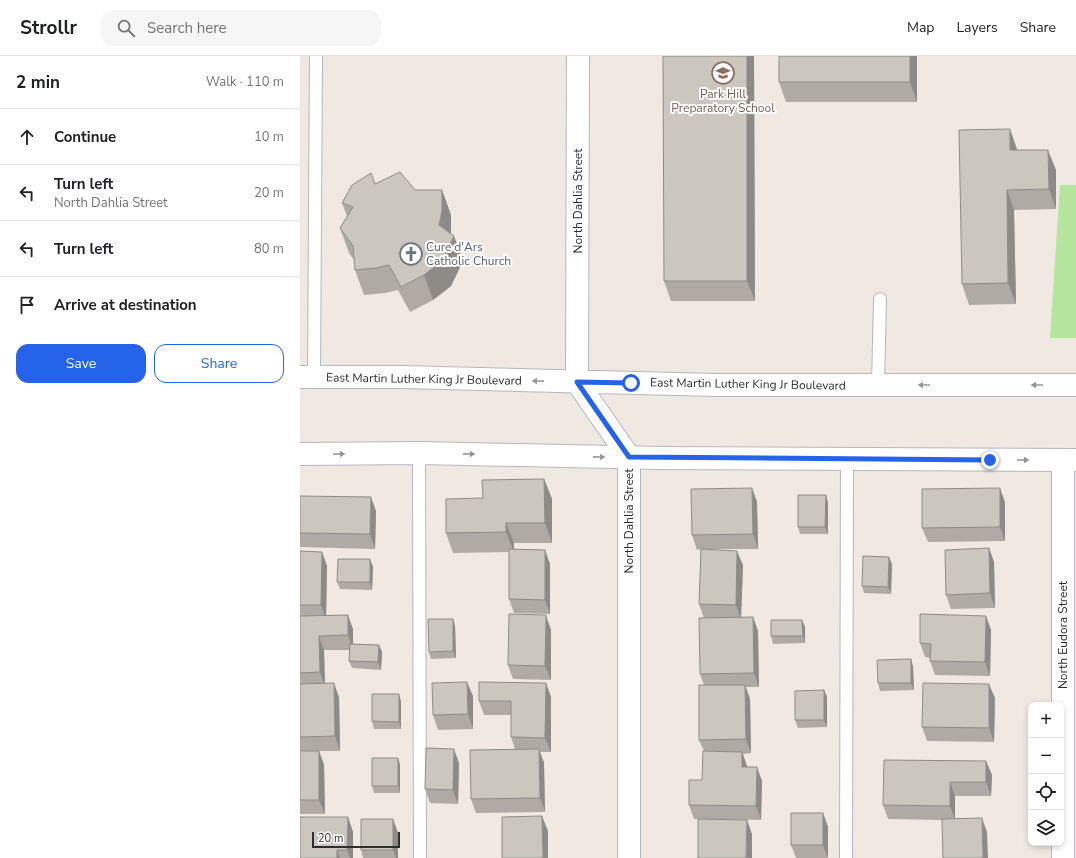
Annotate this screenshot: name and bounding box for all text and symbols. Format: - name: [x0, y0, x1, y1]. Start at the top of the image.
- search box: [101, 10, 381, 46]
- text: Strollr: [20, 15, 77, 41]
- icon: search: [115, 17, 137, 39]
- text: Search here: [147, 18, 227, 38]
- text: Map: [907, 18, 934, 37]
- text: Layers: [956, 18, 998, 37]
- text: Share: [1020, 18, 1056, 37]
- school or university icon: Park Hill Preparatory School: [710, 60, 736, 86]
- text: 2 min: [16, 71, 60, 94]
- text: Walk · 110 m: [206, 73, 284, 91]
- place label: Park Hill Preparatory School: [671, 86, 775, 116]
- icon: ahead: [16, 126, 38, 148]
- text: Continue: [54, 127, 116, 147]
- text: 10 m: [254, 128, 284, 146]
- street label: North Dahlia Street: [570, 148, 586, 253]
- text: Turn left: [54, 174, 113, 194]
- icon: left: [16, 182, 38, 204]
- text: 20 m: [254, 184, 284, 202]
- text: North Dahlia Street: [54, 194, 168, 212]
- icon: left: [16, 238, 38, 260]
- text: Turn left: [54, 239, 113, 259]
- place label: Cure d'Ars Catholic Church: [426, 239, 511, 269]
- text: 80 m: [254, 240, 284, 258]
- church icon: Cure d'Ars Catholic Church: [398, 241, 424, 267]
- icon: arrive: [16, 294, 38, 316]
- text: Arrive at destination: [54, 295, 197, 315]
- button: Save: [16, 344, 146, 383]
- button: Share: [154, 344, 284, 383]
- street label: East Martin Luther King Jr Boulevard: [326, 369, 522, 389]
- route start: [622, 374, 640, 392]
- street label: East Martin Luther King Jr Boulevard: [650, 374, 846, 394]
- one-way arrow: [531, 378, 544, 384]
- one-way arrow: [917, 382, 930, 388]
- one-way arrow: [1030, 382, 1043, 388]
- one-way arrow: [333, 451, 346, 457]
- one-way arrow: [463, 451, 475, 458]
- route end: [981, 451, 999, 469]
- one-way arrow: [593, 454, 606, 460]
- one-way arrow: [1017, 457, 1030, 463]
- street label: North Dahlia Street: [621, 468, 637, 573]
- street label: North Eudora Street: [1055, 580, 1071, 689]
- map controls: [1028, 702, 1064, 846]
- button: +: [1028, 702, 1064, 738]
- button: −: [1028, 738, 1064, 774]
- button: locate: [1028, 774, 1064, 810]
- button: layers: [1028, 810, 1064, 846]
- scale bar: [312, 830, 400, 849]
- text: 20 m: [318, 831, 343, 846]

